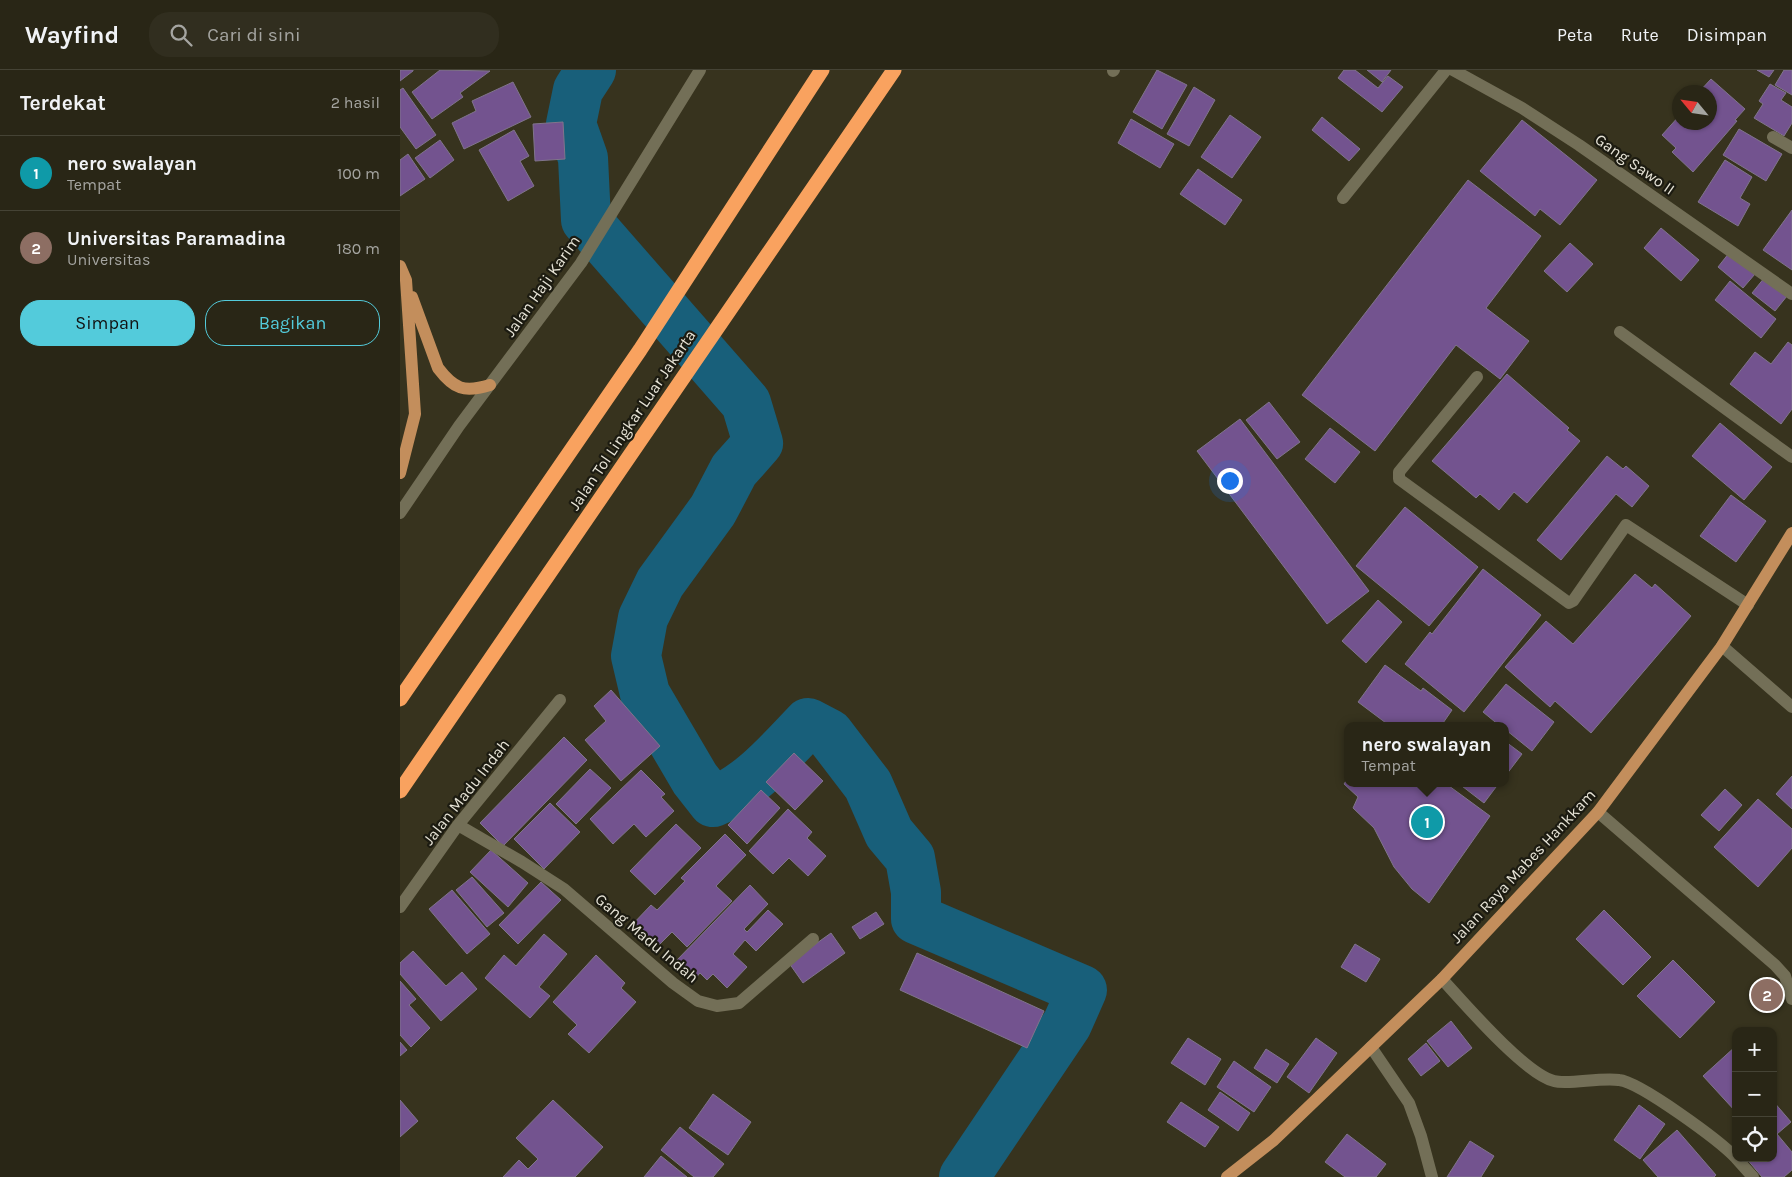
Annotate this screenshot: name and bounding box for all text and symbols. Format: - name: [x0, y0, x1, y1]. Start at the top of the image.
- search box: [149, 12, 499, 57]
- text: Wayfind: [25, 21, 119, 49]
- icon: search: [167, 21, 195, 49]
- text: Cari di sini: [207, 24, 301, 46]
- text: Peta: [1557, 24, 1593, 46]
- text: Rute: [1621, 24, 1659, 46]
- text: Disimpan: [1687, 24, 1767, 46]
- north arrow: [1672, 85, 1717, 130]
- text: Terdekat: [20, 91, 106, 115]
- text: 2 hasil: [331, 93, 380, 112]
- street label: Gang Sawo II: [1591, 129, 1679, 199]
- text: nero swalayan: [67, 153, 197, 175]
- text: 1: [33, 164, 39, 183]
- text: 100 m: [337, 164, 380, 183]
- text: Tempat: [67, 175, 121, 194]
- text: Universitas Paramadina: [67, 228, 286, 250]
- street label: Jalan Haji Karim: [500, 232, 584, 340]
- text: 2: [31, 239, 41, 258]
- text: 180 m: [337, 239, 380, 258]
- text: Universitas: [67, 250, 150, 269]
- button: Simpan: [20, 300, 195, 346]
- button: Bagikan: [205, 300, 380, 346]
- street label: Jalan Tol Lingkar Luar Jakarta: [564, 326, 700, 514]
- your location: [1217, 468, 1243, 494]
- popup: [1344, 722, 1509, 787]
- text: nero swalayan: [1362, 734, 1491, 756]
- street label: Jalan Madu Indah: [419, 735, 513, 849]
- text: Tempat: [1362, 756, 1416, 775]
- street label: Jalan Raya Mabes Hankkam: [1447, 785, 1599, 947]
- pin: 1: [1411, 803, 1443, 841]
- street label: Gang Madu Indah: [591, 889, 703, 987]
- pin: 2: [1751, 976, 1783, 1014]
- map controls: [1732, 1027, 1777, 1162]
- button: +: [1732, 1027, 1777, 1072]
- button: −: [1732, 1072, 1777, 1117]
- button: locate: [1732, 1117, 1777, 1162]

